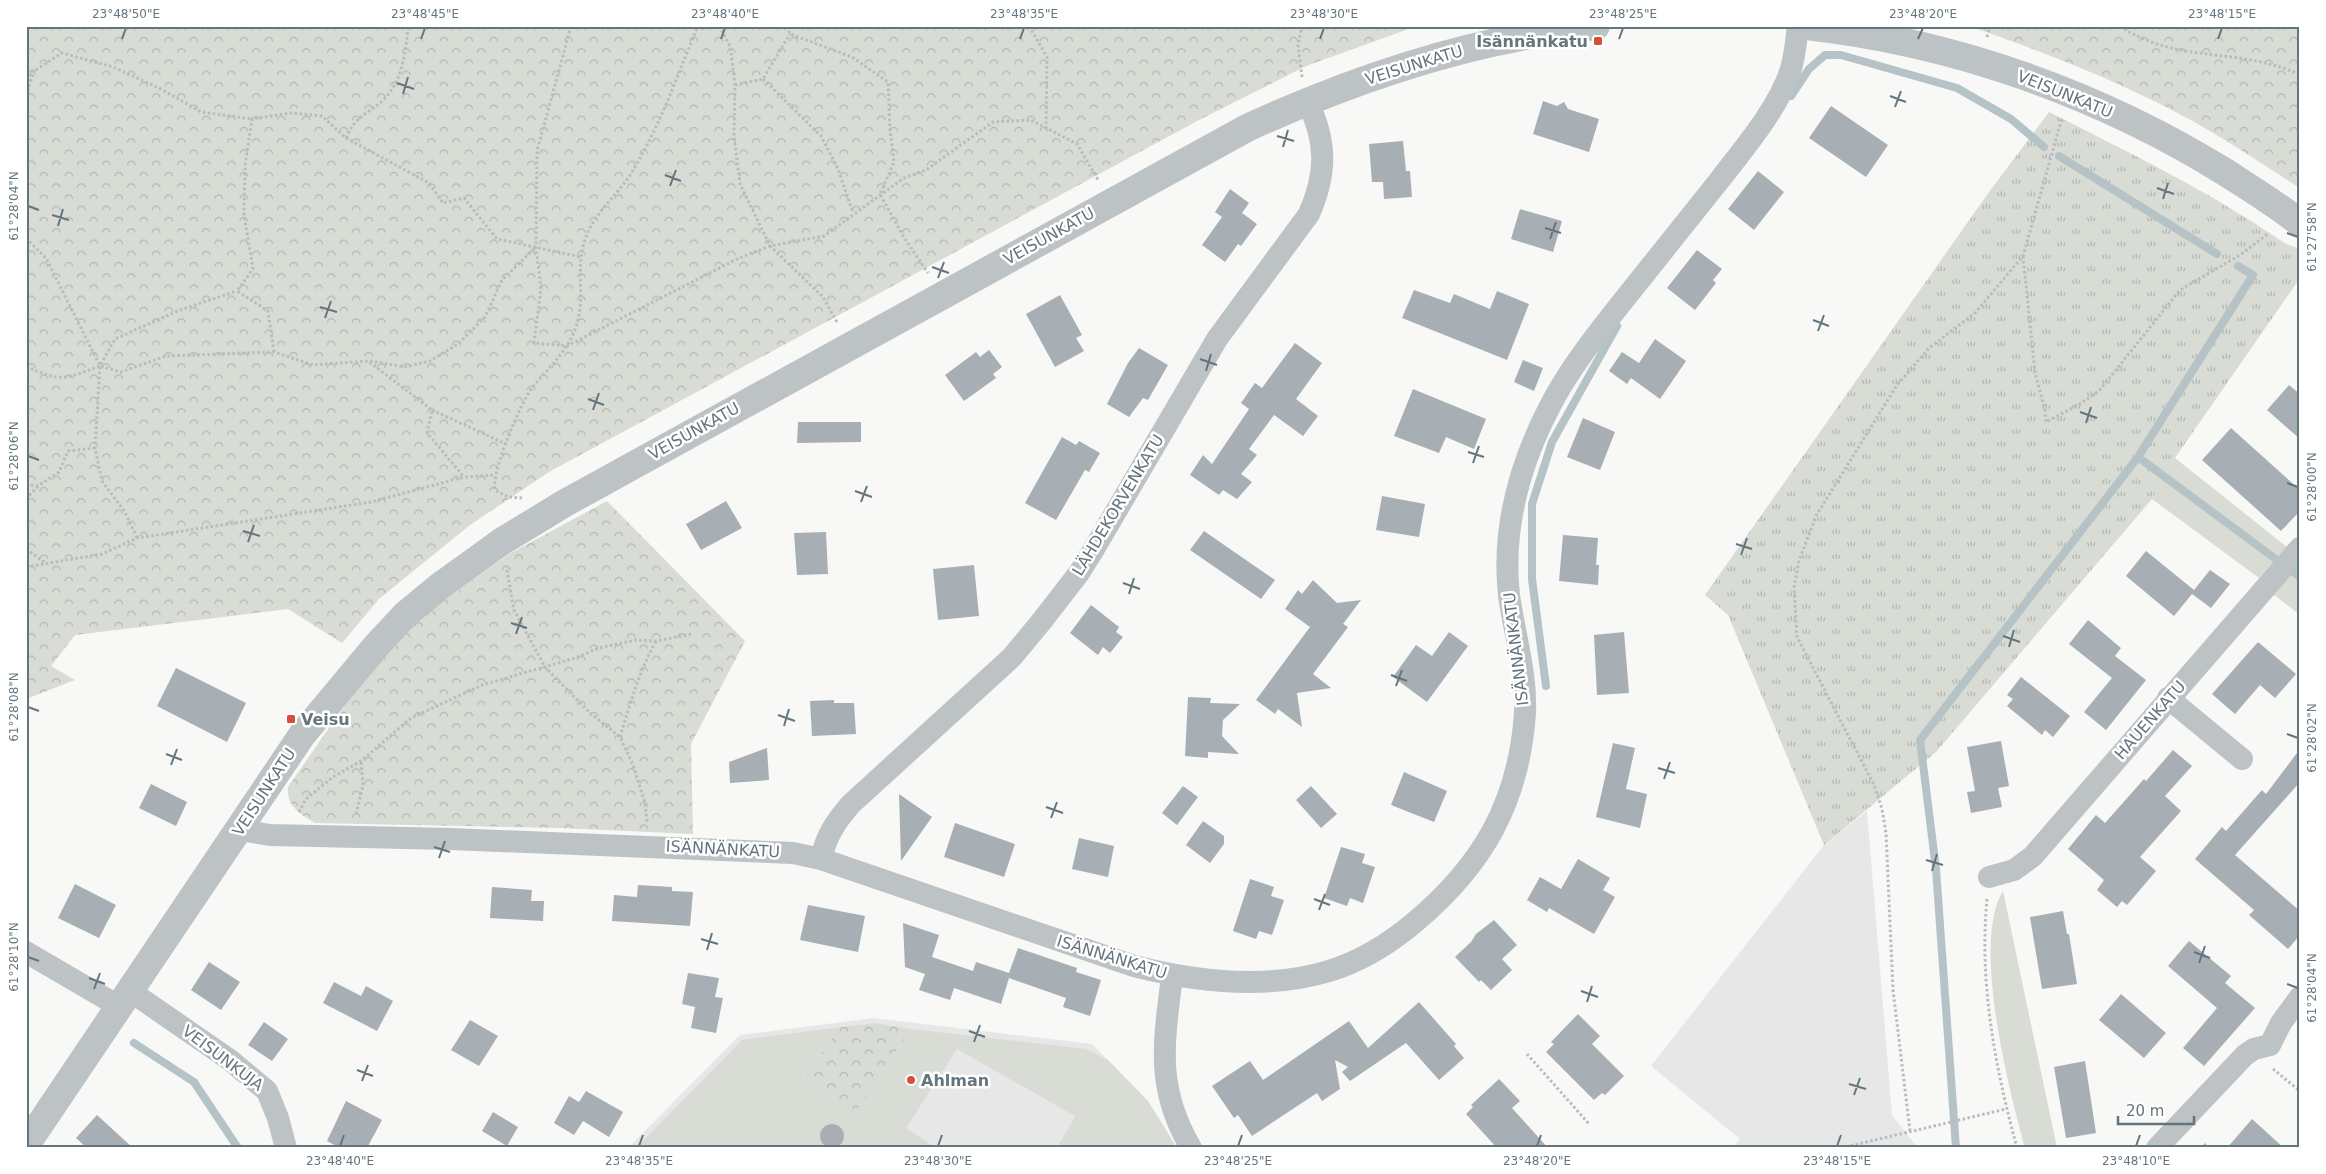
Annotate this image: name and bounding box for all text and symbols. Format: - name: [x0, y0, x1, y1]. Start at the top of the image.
- text: 23°48'50"E: [92, 7, 160, 21]
- text: 23°48'45"E: [391, 7, 459, 21]
- text: 23°48'40"E: [691, 7, 759, 21]
- text: 23°48'35"E: [990, 7, 1058, 21]
- text: 23°48'30"E: [1290, 7, 1358, 21]
- text: 23°48'25"E: [1589, 7, 1657, 21]
- text: 23°48'20"E: [1889, 7, 1957, 21]
- text: 23°48'15"E: [2188, 7, 2256, 21]
- place label: Isännänkatu: [1476, 32, 1588, 51]
- marker: Isännänkatu: [1592, 35, 1604, 47]
- street label: VEISUNKATU: [1363, 41, 1465, 89]
- street label: VEISUNKATU: [2015, 66, 2115, 122]
- text: 61°28'04"N: [7, 171, 21, 241]
- text: 61°27'58"N: [2305, 202, 2319, 272]
- street label: VEISUNKATU: [1000, 203, 1098, 269]
- street label: VEISUNKATU: [645, 398, 743, 464]
- text: 61°28'06"N: [7, 421, 21, 491]
- street label: LÄHDEKORVENKATU: [1068, 431, 1168, 579]
- text: 61°28'00"N: [2305, 452, 2319, 522]
- street label: ISÄNNÄNKATU: [1500, 591, 1532, 707]
- text: 61°28'08"N: [7, 672, 21, 742]
- street label: HAUENKATU: [2111, 677, 2189, 763]
- text: 61°28'02"N: [2305, 703, 2319, 773]
- place label: Veisu: [301, 710, 350, 729]
- marker: Veisu: [285, 713, 297, 725]
- street label: VEISUNKATU: [229, 744, 299, 840]
- street label: ISÄNNÄNKATU: [665, 837, 781, 861]
- text: 61°28'10"N: [7, 922, 21, 992]
- street label: ISÄNNÄNKATU: [1055, 931, 1169, 983]
- text: 61°28'04"N: [2305, 953, 2319, 1023]
- street label: VEISUNKUJA: [179, 1021, 267, 1095]
- place label: Ahlman: [921, 1071, 989, 1090]
- marker: Ahlman: [905, 1074, 917, 1086]
- scale bar: [2118, 1094, 2195, 1126]
- text: 20 m: [2126, 1102, 2164, 1120]
- text: 23°48'40"E: [306, 1154, 374, 1168]
- text: 23°48'35"E: [605, 1154, 673, 1168]
- text: 23°48'30"E: [904, 1154, 972, 1168]
- text: 23°48'25"E: [1204, 1154, 1272, 1168]
- text: 23°48'20"E: [1503, 1154, 1571, 1168]
- text: 23°48'15"E: [1803, 1154, 1871, 1168]
- text: 23°48'10"E: [2102, 1154, 2170, 1168]

